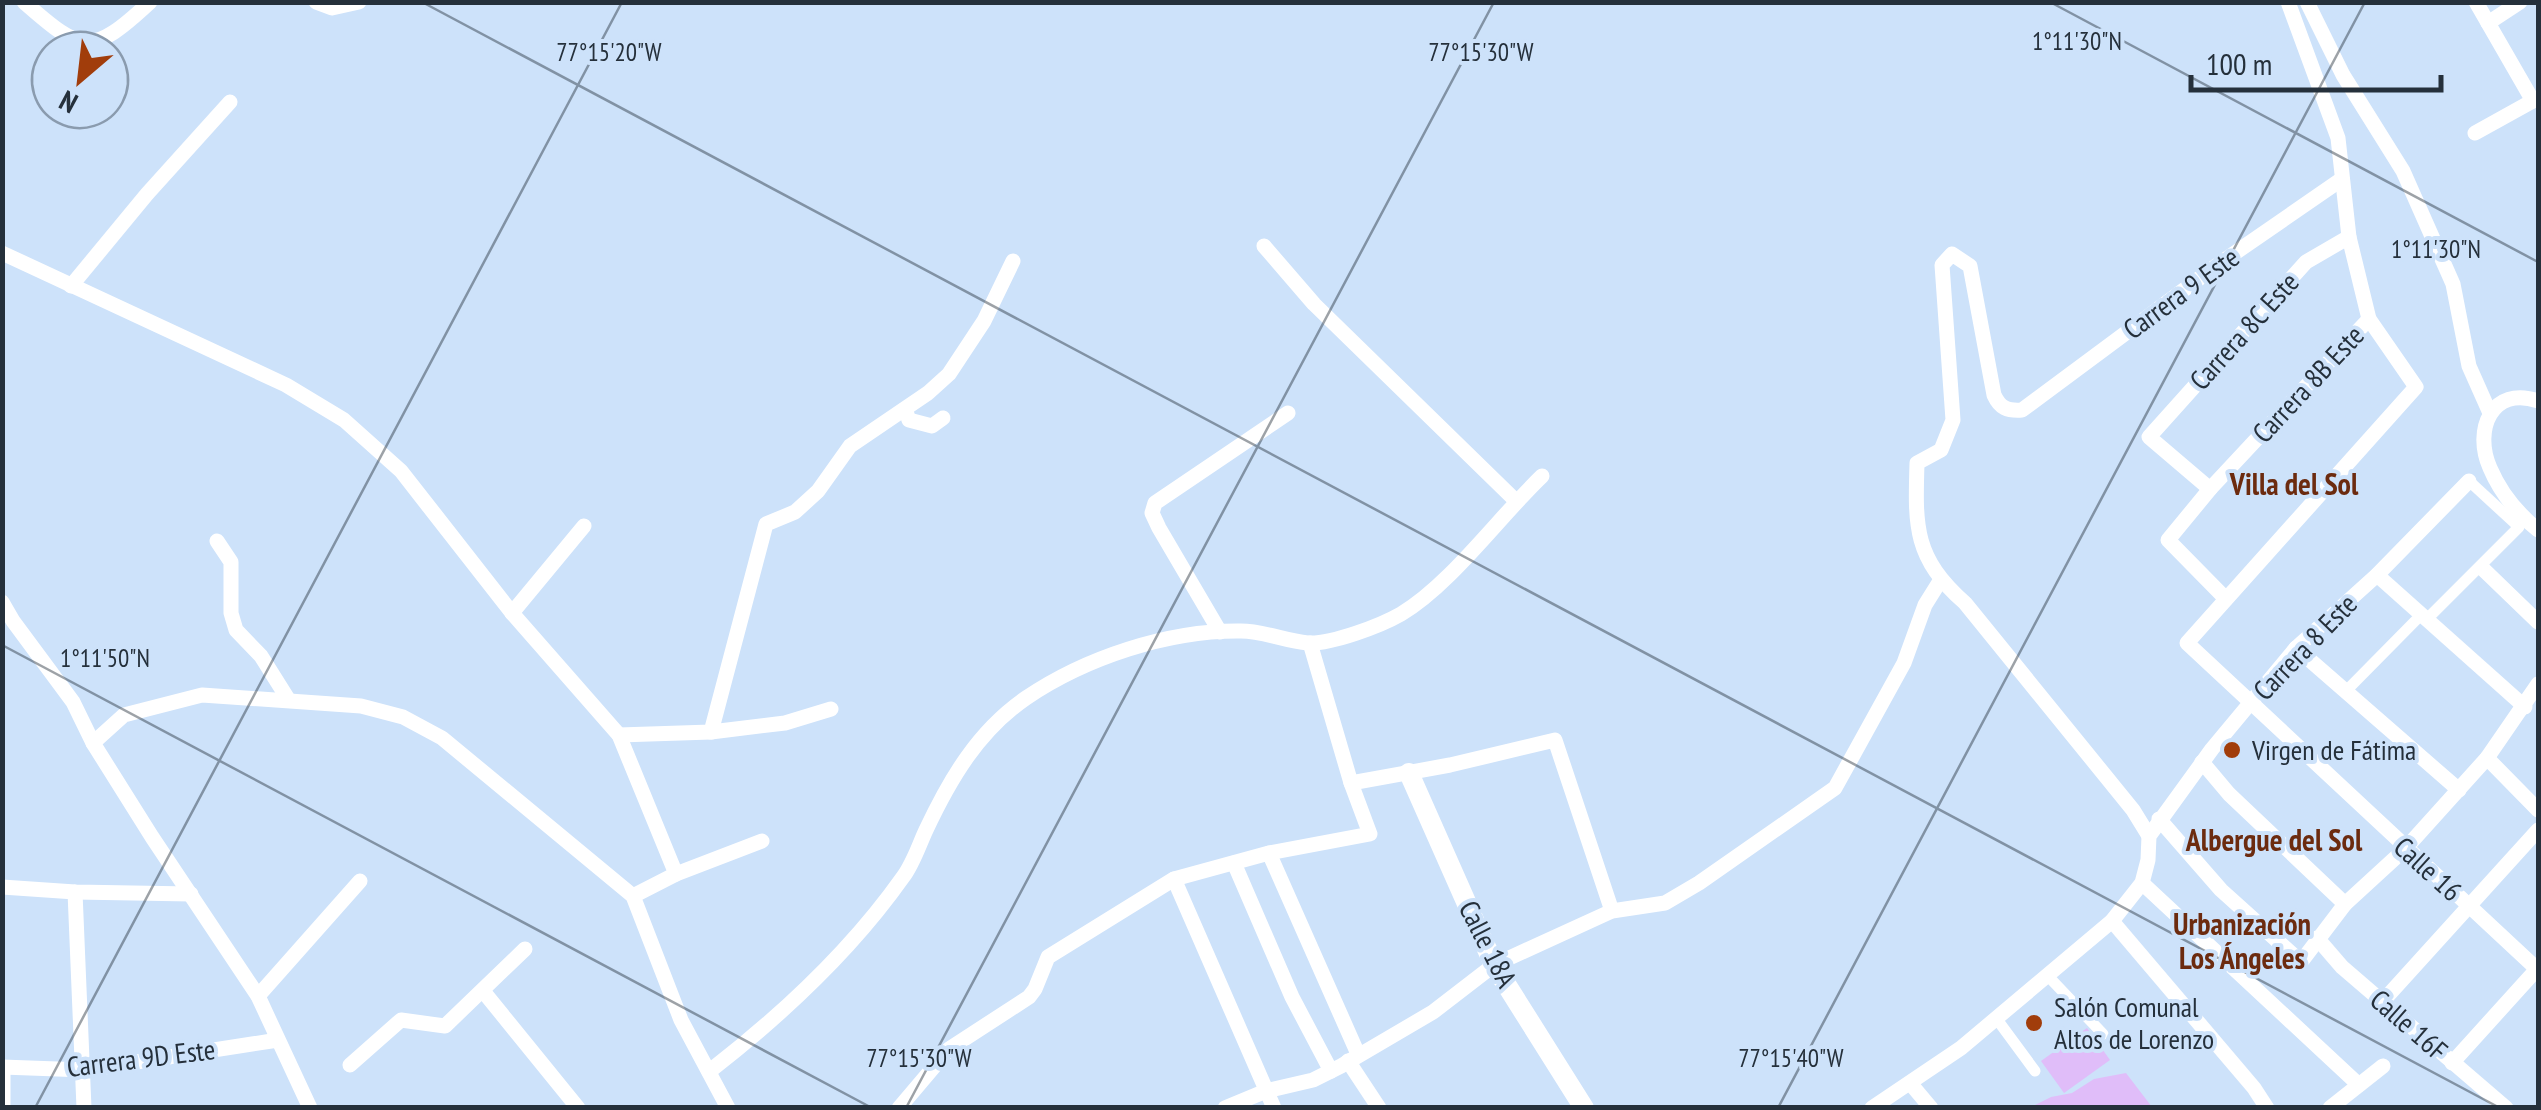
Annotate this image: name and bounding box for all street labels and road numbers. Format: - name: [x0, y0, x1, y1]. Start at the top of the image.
- street label: Carrera 9 Este: [2115, 238, 2246, 347]
- street label: Carrera 8C Este: [2181, 264, 2306, 397]
- street label: Carrera 8B Este: [2244, 317, 2372, 450]
- street label: Carrera 8 Este: [2245, 585, 2365, 708]
- street label: Calle 16: [2386, 828, 2470, 909]
- street label: Calle 18A: [1451, 894, 1526, 994]
- street label: Calle 16F: [2363, 981, 2456, 1068]
- street label: Carrera 9D Este: [65, 1030, 217, 1085]

